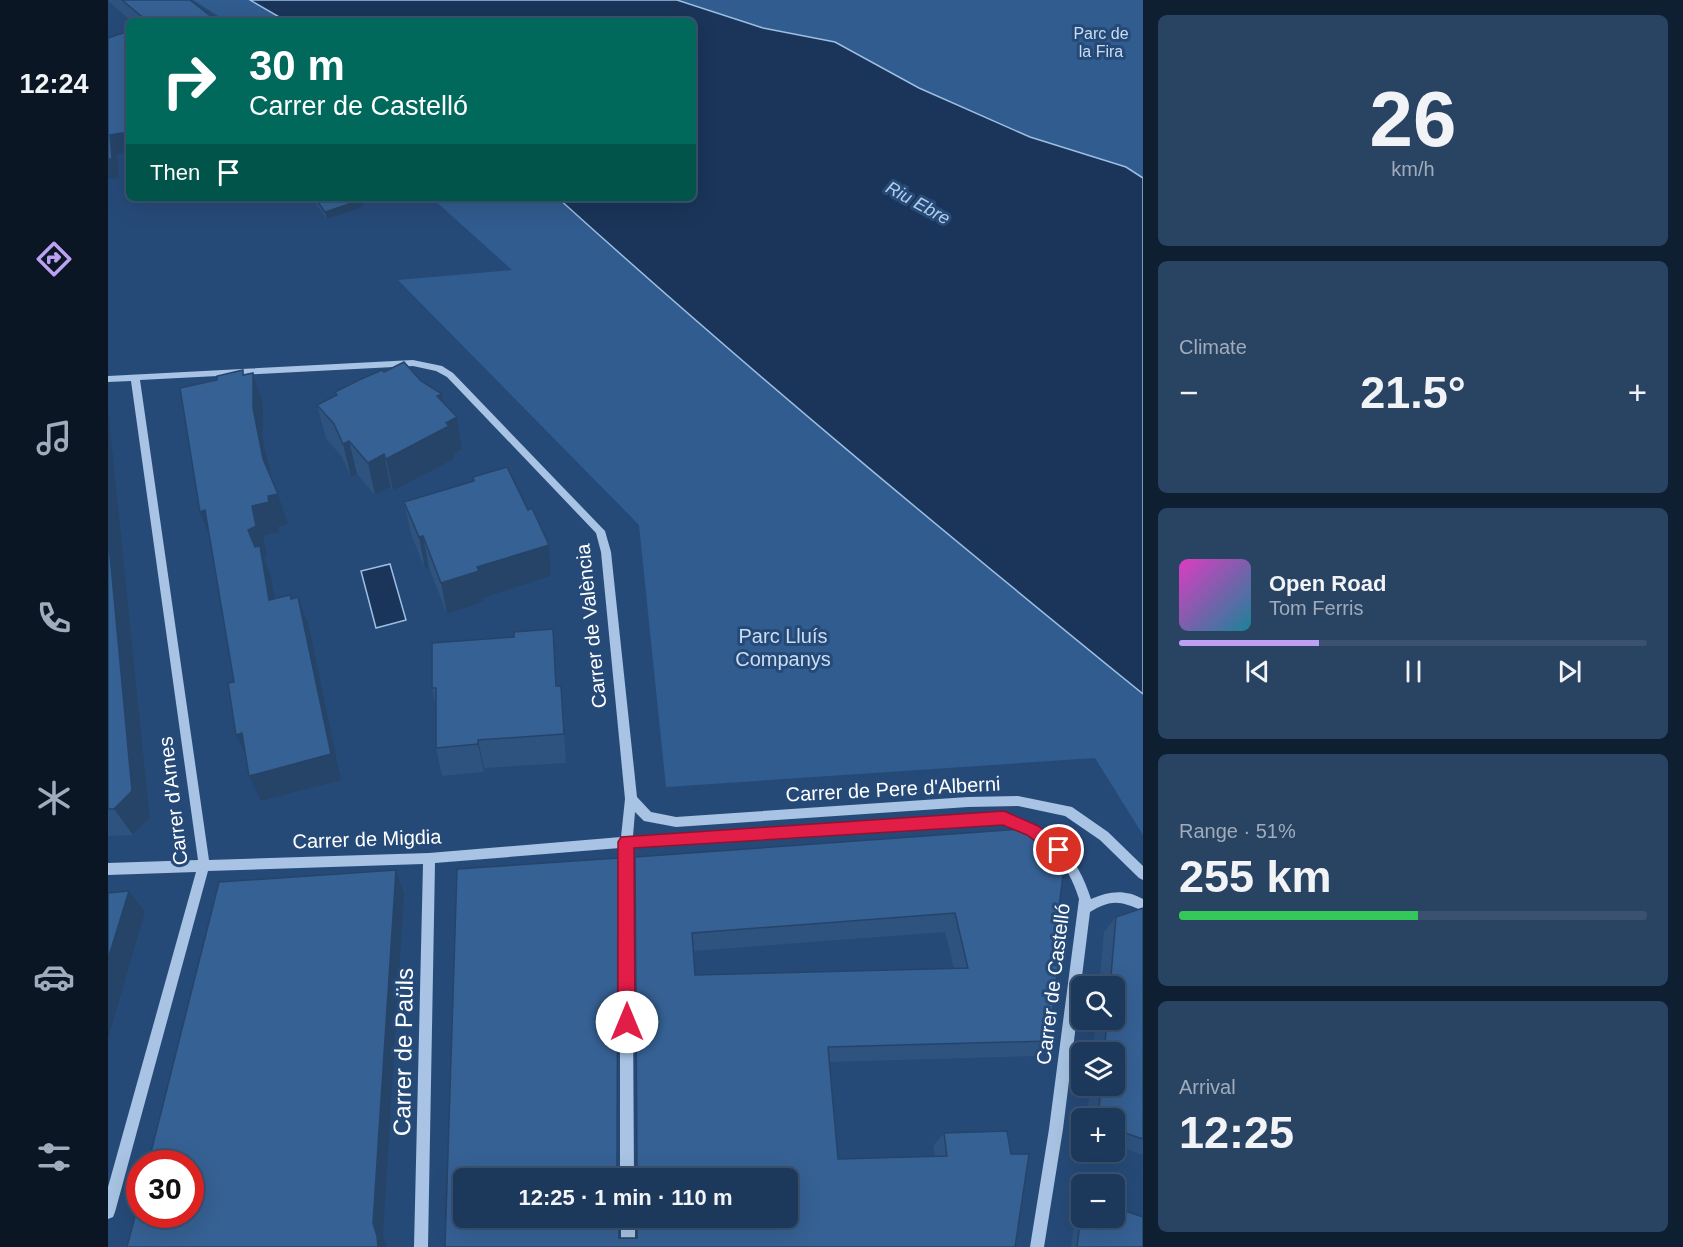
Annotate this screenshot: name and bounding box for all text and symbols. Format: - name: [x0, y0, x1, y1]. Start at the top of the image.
- park label: Parc de la Fira: [1073, 25, 1129, 60]
- icon: right: [150, 42, 228, 120]
- text: 30 m: [249, 42, 345, 89]
- text: 12:24: [19, 69, 89, 99]
- text: 26: [1370, 75, 1456, 163]
- text: Carrer de Castelló: [249, 91, 468, 121]
- icon: arrive: [212, 156, 245, 189]
- text: km/h: [1391, 158, 1435, 180]
- text: Then: [150, 160, 200, 185]
- water label: Riu Ebre: [883, 177, 953, 229]
- icon: directions: [33, 238, 75, 280]
- text: Climate: [1179, 336, 1247, 358]
- text: 21.5°: [1360, 367, 1466, 418]
- text: −: [1179, 374, 1198, 411]
- text: +: [1628, 374, 1647, 411]
- icon: music: [33, 417, 75, 459]
- street label: Carrer de València: [571, 542, 611, 709]
- text: Open Road: [1269, 571, 1386, 596]
- icon: phone: [33, 597, 75, 639]
- text: Tom Ferris: [1269, 597, 1363, 619]
- park label: Parc Lluís Companys: [735, 625, 831, 670]
- icon: previous: [1241, 655, 1274, 688]
- icon: pause: [1397, 655, 1430, 688]
- icon: next: [1553, 655, 1586, 688]
- street label: Carrer d'Arnes: [154, 735, 192, 867]
- street label: Carrer de Pere d'Alberni: [785, 772, 1001, 806]
- icon: climate: [33, 777, 75, 819]
- text: Range · 51%: [1179, 820, 1296, 842]
- pin: [1033, 824, 1084, 875]
- street label: Carrer de Migdia: [292, 825, 443, 853]
- icon: arrive: [1042, 833, 1075, 866]
- text: 255 km: [1179, 851, 1332, 902]
- street label: Carrer de Castelló: [1032, 902, 1074, 1066]
- icon: car: [33, 956, 75, 998]
- street label: Carrer de Paüls: [388, 968, 418, 1136]
- map controls: [1071, 976, 1125, 1228]
- button: search: [1071, 976, 1125, 1030]
- position arrow: [595, 990, 659, 1054]
- button: layers: [1071, 1042, 1125, 1096]
- text: Arrival: [1179, 1076, 1236, 1098]
- text: 12:25: [1179, 1107, 1294, 1158]
- button: +: [1071, 1108, 1125, 1162]
- icon: filters: [33, 1136, 75, 1178]
- speed limit sign: 30: [126, 1150, 204, 1228]
- button: −: [1071, 1174, 1125, 1228]
- text: 12:25 · 1 min · 110 m: [519, 1185, 733, 1210]

